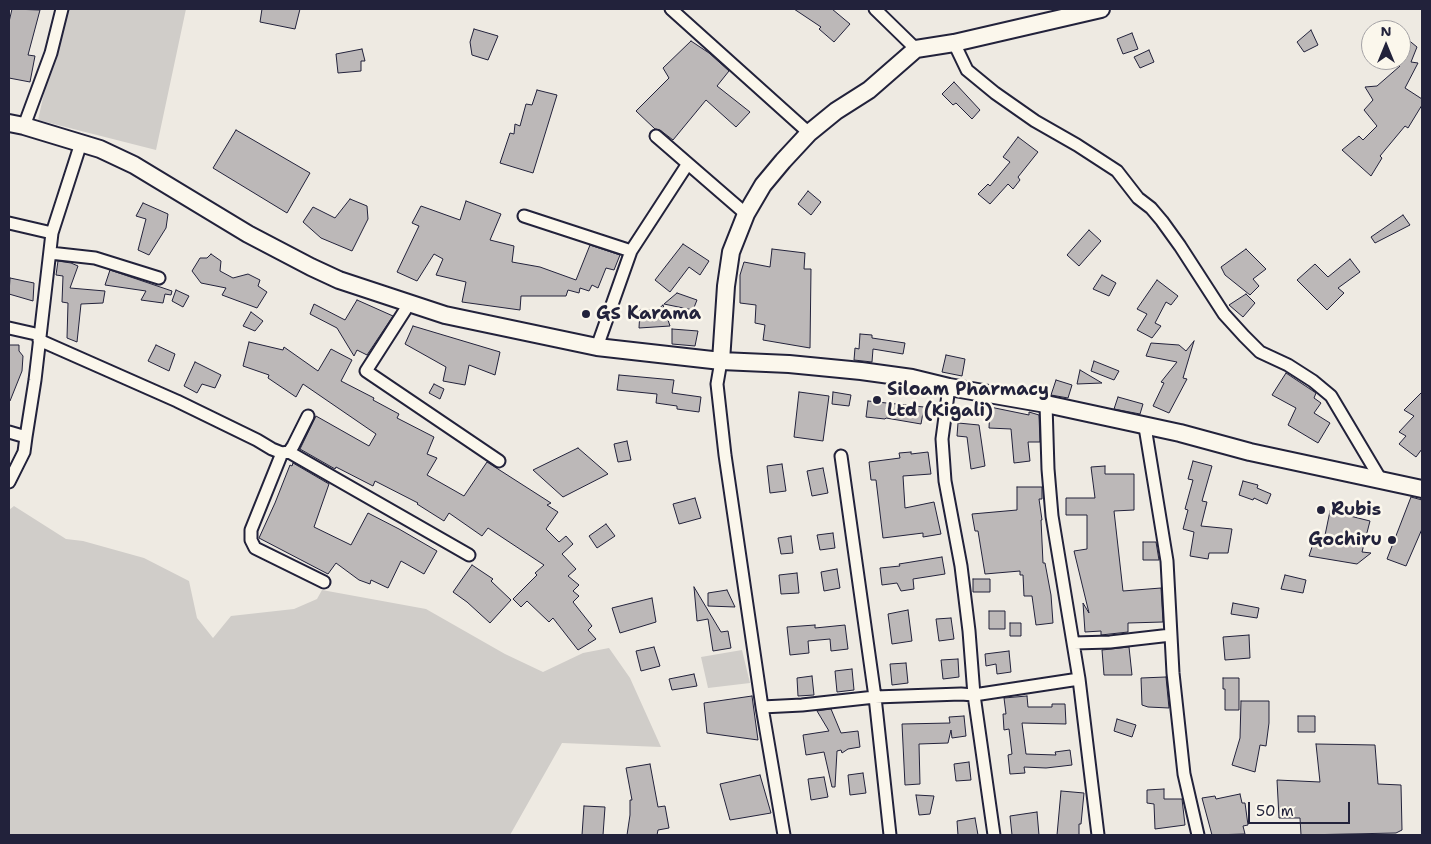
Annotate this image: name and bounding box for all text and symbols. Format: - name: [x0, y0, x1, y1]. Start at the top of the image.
- north arrow: [1361, 20, 1411, 70]
- text: N: [1380, 22, 1392, 40]
- place label: GS Karama: [596, 303, 701, 325]
- marker: GS Karama: [580, 308, 592, 320]
- place label: Siloam Pharmacy Ltd (Kigali): [887, 379, 1049, 422]
- marker: Siloam Pharmacy Ltd (Kigali): [871, 394, 883, 406]
- place label: Rubis: [1331, 499, 1381, 521]
- marker: Rubis: [1315, 504, 1327, 516]
- place label: Gochiru: [1308, 529, 1382, 551]
- marker: Gochiru: [1386, 534, 1398, 546]
- scale bar: [1251, 792, 1354, 824]
- text: 50 m: [1256, 801, 1294, 821]

